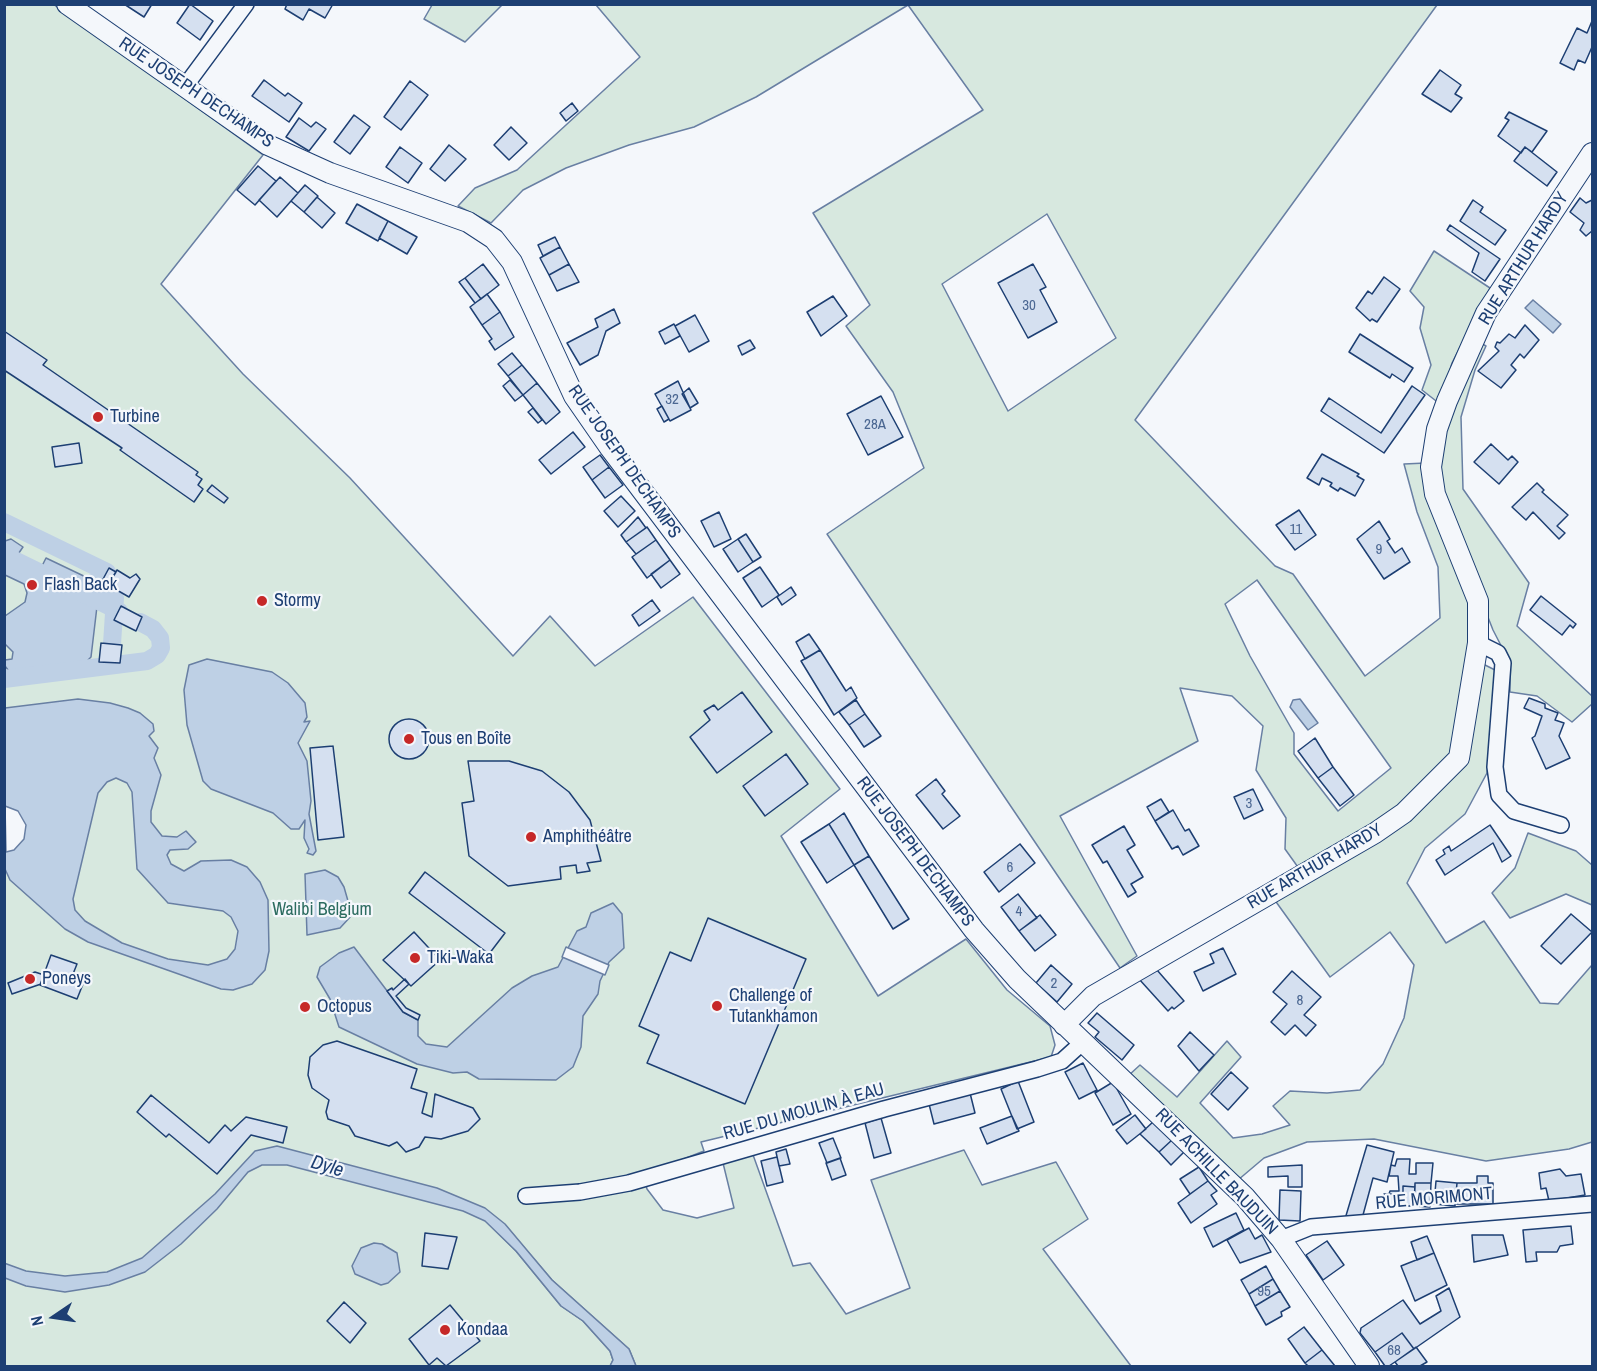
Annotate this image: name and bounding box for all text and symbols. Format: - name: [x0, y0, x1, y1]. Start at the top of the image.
- street label: RUE JOSEPH DECHAMPS: [114, 33, 278, 153]
- street label: RUE ARTHUR HARDY: [1474, 189, 1574, 329]
- house number: 30: [1022, 297, 1036, 315]
- street label: RUE JOSEPH DECHAMPS: [563, 381, 685, 543]
- house number: 32: [665, 391, 679, 409]
- place label: Turbine: [110, 406, 160, 428]
- marker: Turbine: [91, 410, 105, 424]
- house number: 28A: [864, 416, 886, 434]
- house number: 11: [1290, 521, 1302, 539]
- house number: 9: [1376, 541, 1382, 559]
- place label: Flash Back: [44, 574, 117, 596]
- marker: Flash Back: [25, 578, 39, 592]
- place label: Stormy: [274, 590, 321, 612]
- marker: Stormy: [255, 594, 269, 608]
- place label: Tous en Boîte: [421, 728, 511, 750]
- marker: Tous en Boîte: [402, 732, 416, 746]
- street label: RUE JOSEPH DECHAMPS: [852, 773, 978, 931]
- house number: 3: [1246, 795, 1252, 813]
- street label: RUE ARTHUR HARDY: [1244, 820, 1386, 914]
- place label: Amphithéâtre: [543, 826, 632, 848]
- marker: Amphithéâtre: [524, 830, 538, 844]
- house number: 6: [1007, 859, 1013, 877]
- park label: Walibi Belgium: [272, 899, 372, 921]
- house number: 4: [1016, 903, 1022, 921]
- place label: Tiki-Waka: [427, 947, 493, 969]
- marker: Tiki-Waka: [408, 951, 422, 965]
- place label: Poneys: [42, 968, 91, 990]
- marker: Poneys: [23, 972, 37, 986]
- house number: 2: [1051, 975, 1057, 993]
- place label: Challenge of Tutankhamon: [729, 985, 818, 1028]
- house number: 8: [1297, 992, 1303, 1010]
- place label: Octopus: [317, 996, 372, 1018]
- marker: Challenge of Tutankhamon: [710, 999, 724, 1013]
- marker: Octopus: [298, 1000, 312, 1014]
- street label: RUE DU MOULIN À EAU: [721, 1079, 887, 1145]
- street label: RUE ACHILLE BAUDUIN: [1150, 1104, 1282, 1240]
- water label: Dyle: [308, 1151, 346, 1183]
- street label: RUE MORIMONT: [1375, 1183, 1493, 1215]
- house number: 95: [1257, 1283, 1271, 1301]
- north arrow: [24, 1287, 84, 1347]
- text: N: [25, 1314, 48, 1328]
- place label: Kondaa: [457, 1319, 508, 1341]
- marker: Kondaa: [438, 1323, 452, 1337]
- house number: 68: [1387, 1342, 1401, 1360]

